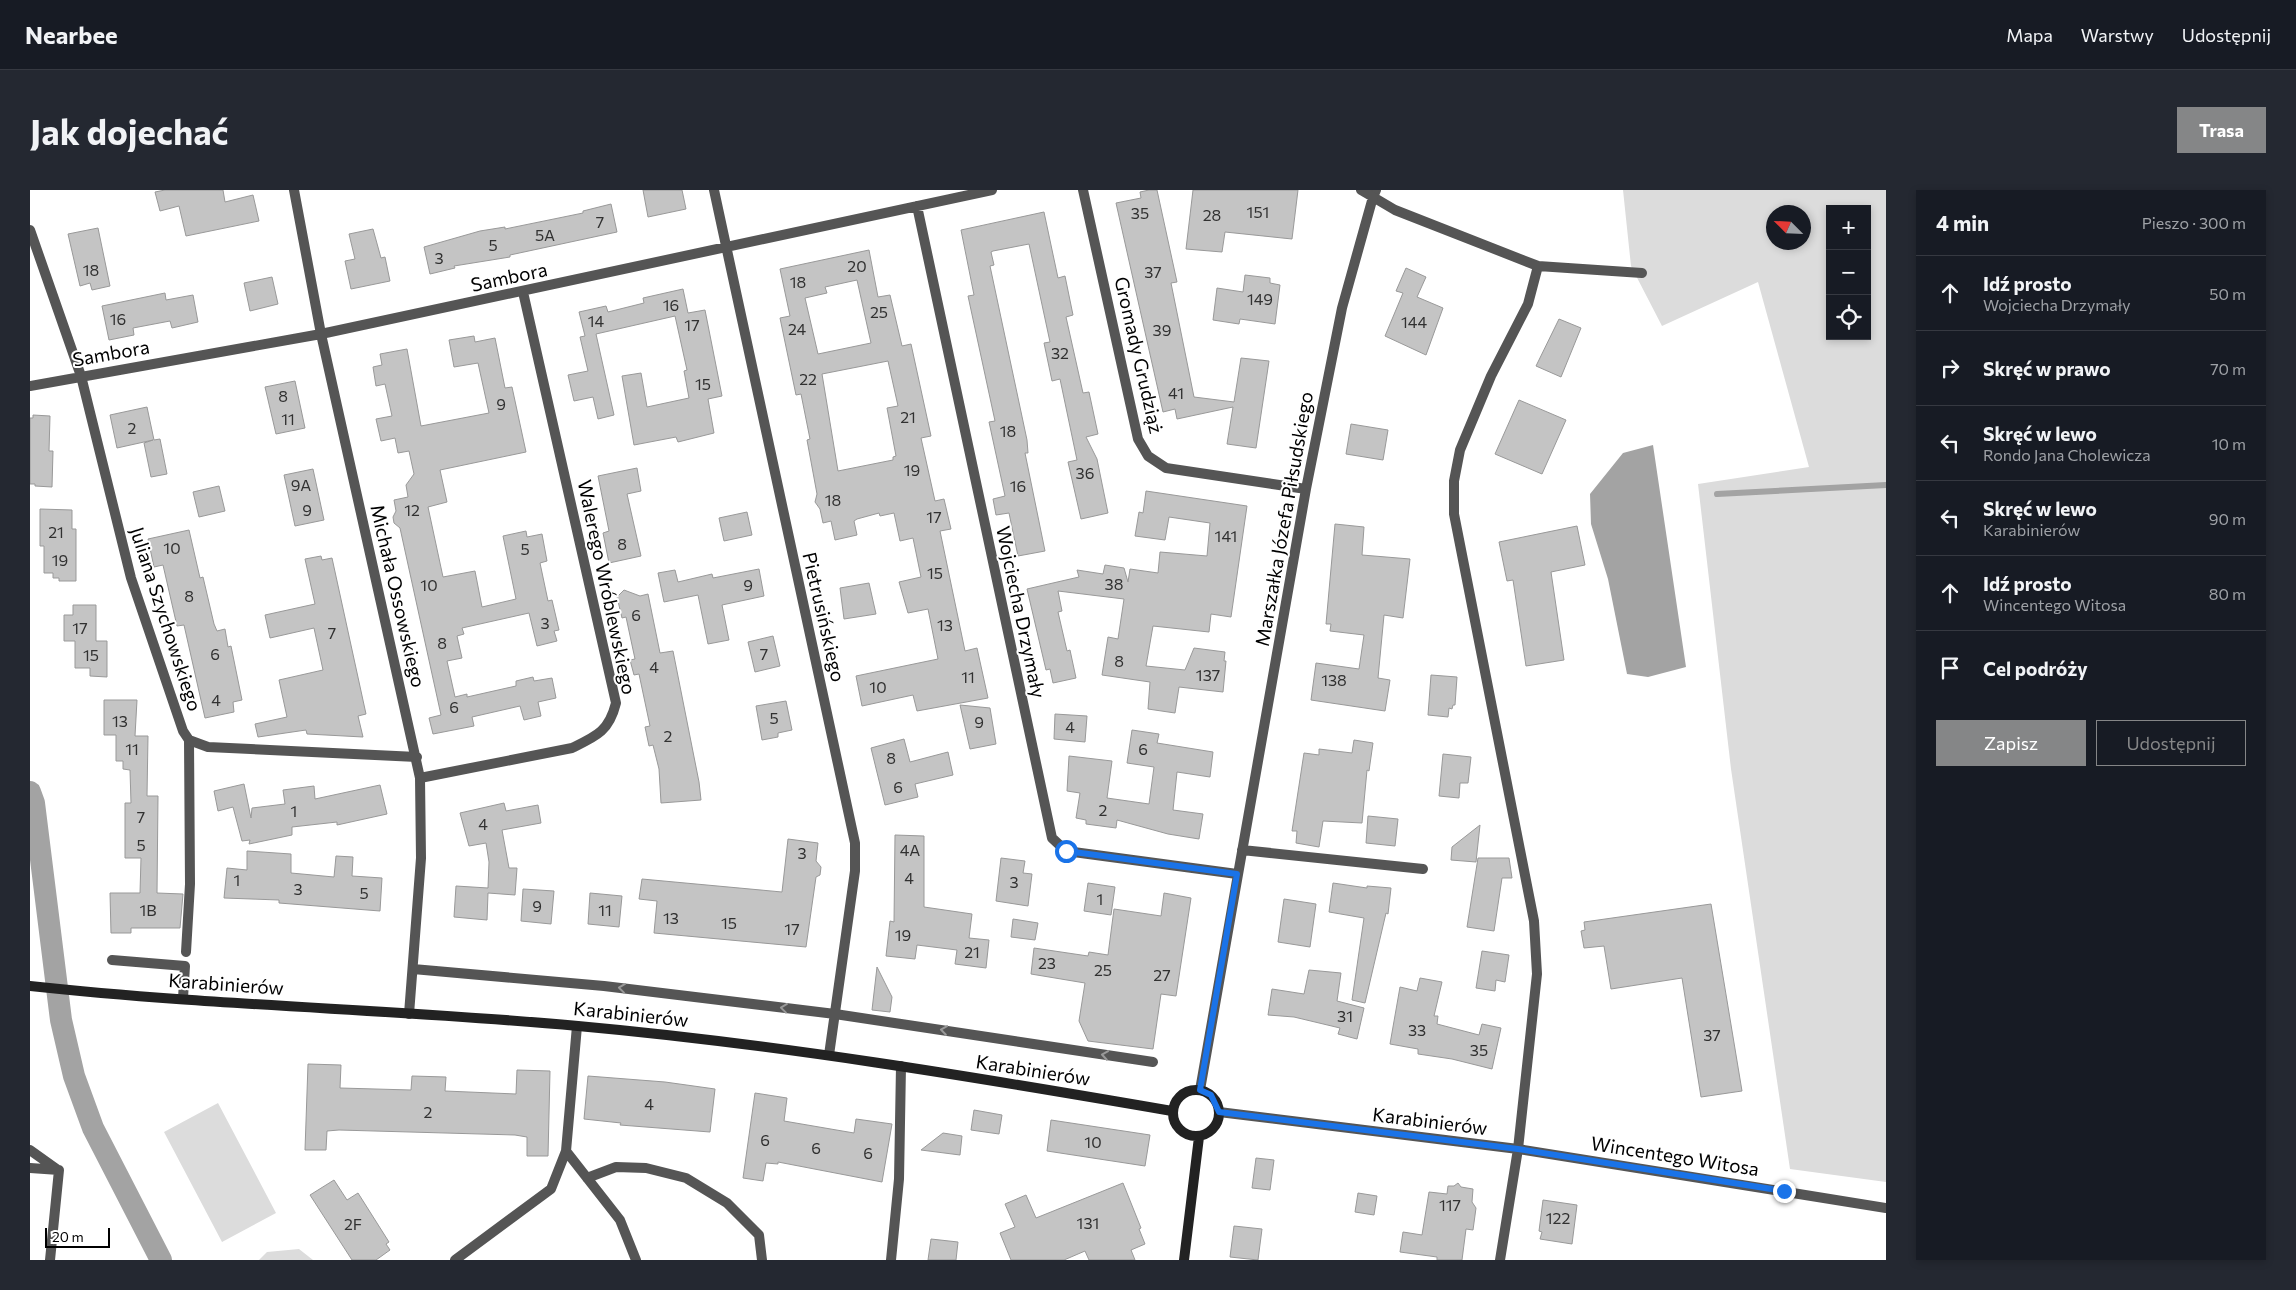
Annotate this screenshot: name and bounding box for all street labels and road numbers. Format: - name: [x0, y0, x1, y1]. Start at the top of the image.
- street label: Sambora: [469, 257, 549, 296]
- street label: Gromady Grudziąż: [1110, 274, 1169, 436]
- street label: Sambora: [71, 334, 151, 371]
- street label: Marszałka Józefa Piłsudskiego: [1250, 390, 1317, 648]
- street label: Walerego Wróblewskiego: [573, 477, 641, 696]
- street label: Michała Ossowskiego: [366, 502, 431, 690]
- street label: Juliana Szychowskiego: [126, 524, 207, 714]
- street label: Wojciecha Drzymały: [992, 524, 1051, 700]
- street label: Pietrusińskiego: [798, 550, 851, 684]
- street label: Karabinierów: [168, 968, 284, 999]
- street label: Karabinierów: [572, 996, 690, 1031]
- street label: Karabinierów: [974, 1049, 1092, 1090]
- street label: Karabinierów: [1371, 1102, 1489, 1139]
- street label: Wincentego Witosa: [1589, 1131, 1761, 1180]

